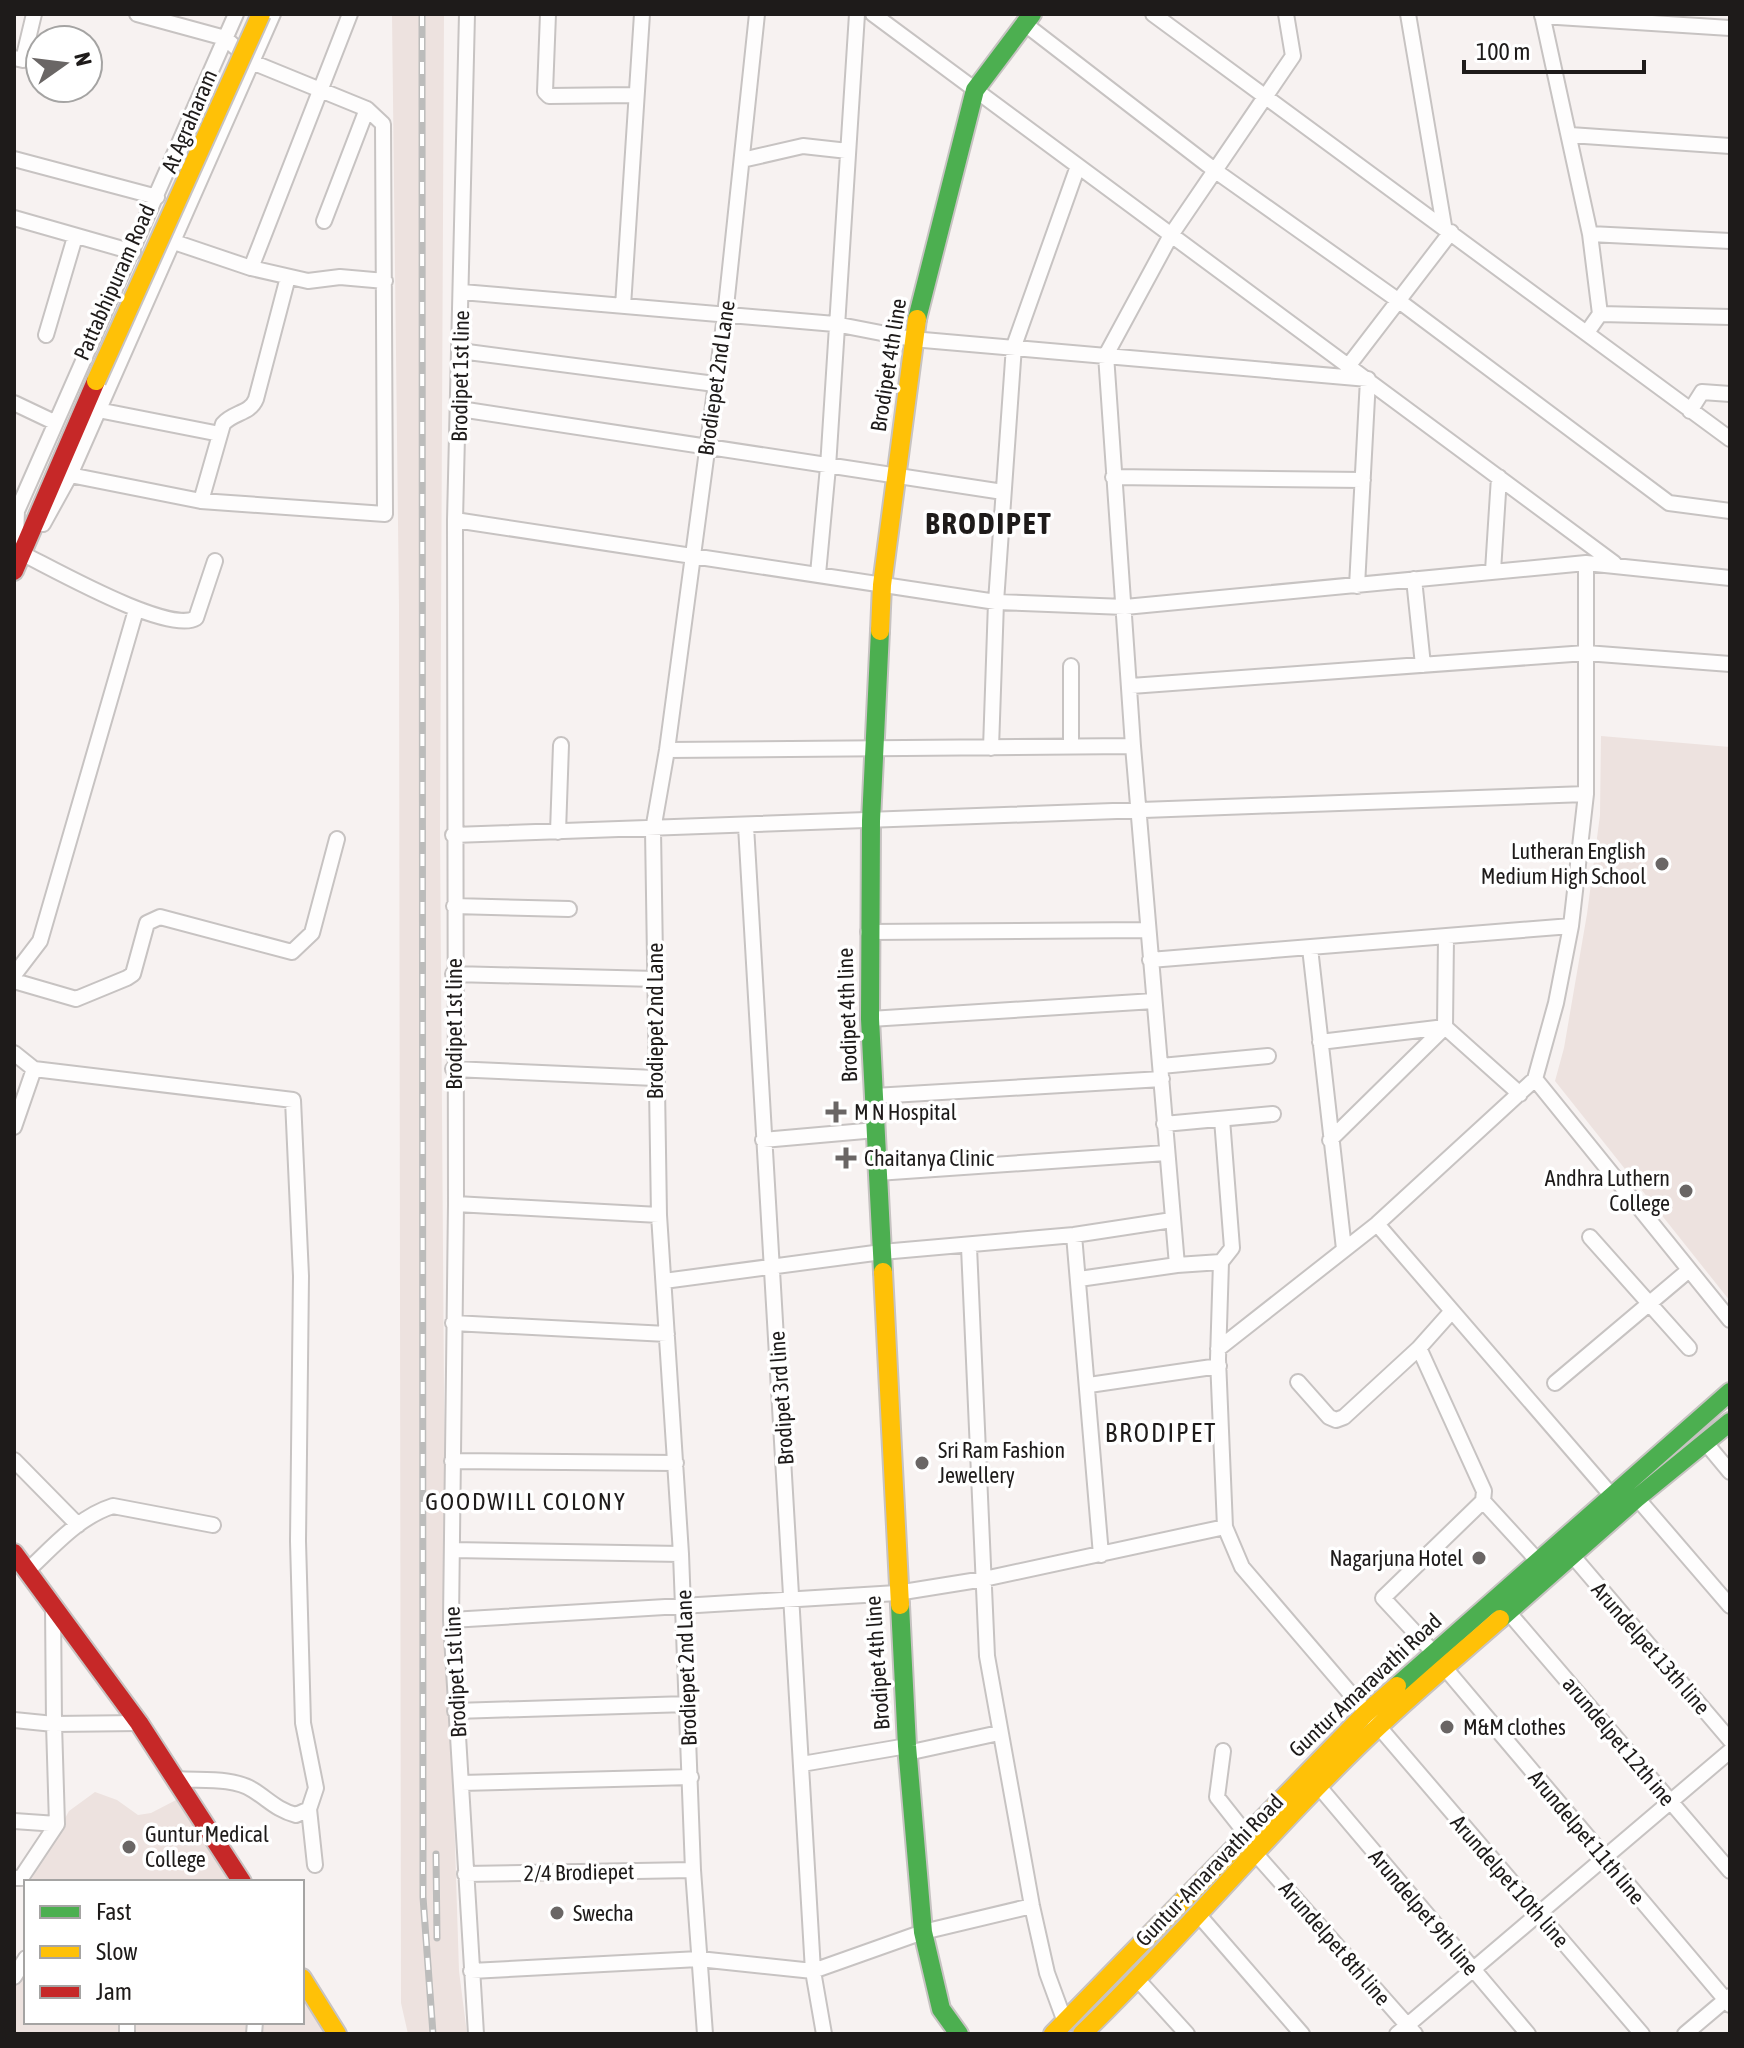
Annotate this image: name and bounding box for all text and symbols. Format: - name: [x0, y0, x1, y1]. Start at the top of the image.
- north arrow: [24, 24, 104, 104]
- scale bar: [1464, 24, 1644, 74]
- text: 100 m: [1476, 38, 1530, 65]
- text: N: [69, 50, 98, 69]
- street label: At Agraharam: [156, 65, 222, 177]
- street label: Pattabhipuram Road: [68, 200, 160, 364]
- street label: Brodipet 4th line: [865, 297, 911, 433]
- street label: Brodiepet 2nd Lane: [692, 299, 740, 457]
- street label: Brodipet 1st line: [446, 310, 474, 442]
- district label: BRODIPET: [925, 506, 1053, 540]
- place label: Lutheran English Medium High School: [1481, 838, 1646, 889]
- marker: Lutheran English Medium High School: [1653, 855, 1671, 873]
- street label: Brodiepet 2nd Lane: [642, 943, 668, 1099]
- street label: Brodipet 4th line: [832, 947, 862, 1083]
- street label: Brodipet 1st line: [441, 958, 467, 1090]
- place label: M N Hospital: [854, 1099, 957, 1125]
- marker: M N Hospital: [825, 1101, 847, 1123]
- place label: Chaitanya Clinic: [864, 1145, 995, 1171]
- marker: Chaitanya Clinic: [835, 1147, 857, 1169]
- place label: Andhra Luthern College: [1545, 1165, 1670, 1216]
- marker: Andhra Luthern College: [1677, 1182, 1695, 1200]
- street label: Brodipet 3rd line: [763, 1330, 799, 1466]
- district label: BRODIPET: [1105, 1418, 1217, 1448]
- place label: Sri Ram Fashion Jewellery: [938, 1437, 1065, 1488]
- marker: Sri Ram Fashion Jewellery: [913, 1454, 931, 1472]
- district label: GOODWILL COLONY: [425, 1488, 627, 1515]
- place label: Nagarjuna Hotel: [1329, 1545, 1463, 1571]
- marker: Nagarjuna Hotel: [1470, 1549, 1488, 1567]
- street label: Arundelpet 13th line: [1586, 1577, 1716, 1719]
- street label: Brodiepet 2nd Lane: [670, 1589, 702, 1747]
- street label: Brodipet 4th line: [859, 1595, 895, 1731]
- street label: Brodipet 1st line: [439, 1606, 471, 1738]
- street label: Guntur Amaravathi Road: [1283, 1608, 1447, 1762]
- street label: arundelpet 12th ine: [1557, 1671, 1681, 1811]
- place label: M&M clothes: [1463, 1714, 1566, 1740]
- marker: M&M clothes: [1438, 1718, 1456, 1736]
- street label: Arundelpet 11th line: [1523, 1765, 1651, 1909]
- street label: Guntur-Amaravathi Road: [1130, 1789, 1288, 1951]
- street label: Arundelpet 10th line: [1445, 1810, 1575, 1952]
- place label: Guntur Medical College: [145, 1821, 269, 1872]
- marker: Guntur Medical College: [120, 1838, 138, 1856]
- street label: Arundelpet 9th line: [1364, 1844, 1484, 1980]
- street label: 2/4 Brodiepet: [523, 1858, 635, 1886]
- street label: Arundelpet 8th line: [1274, 1875, 1396, 2011]
- legend: [24, 1880, 304, 2024]
- text: Fast: [96, 1898, 132, 1925]
- place label: Swecha: [573, 1900, 634, 1926]
- marker: Swecha: [548, 1904, 566, 1922]
- text: Slow: [96, 1938, 138, 1965]
- text: Jam: [96, 1978, 132, 2005]

